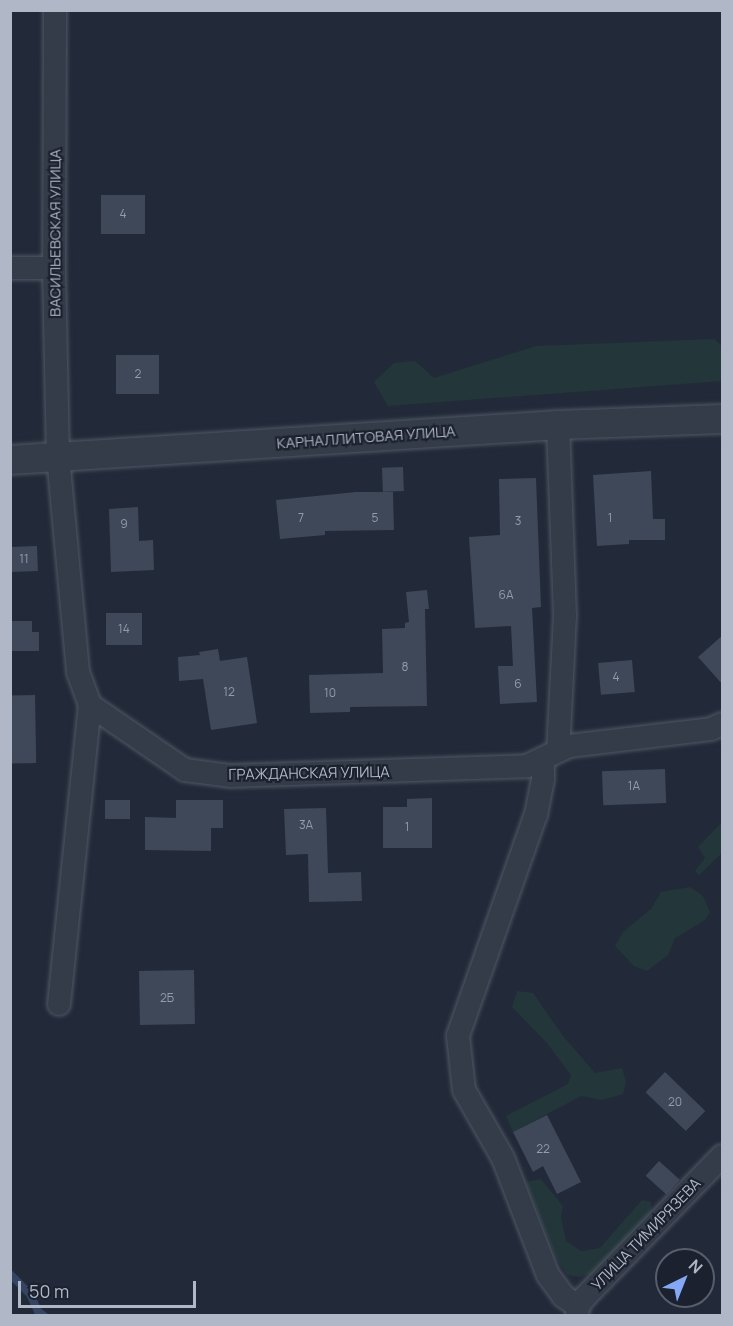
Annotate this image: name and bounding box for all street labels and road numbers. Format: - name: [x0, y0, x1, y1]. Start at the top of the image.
- street label: ВАСИЛЬЕВСКАЯ УЛИЦА: [46, 149, 64, 317]
- street label: КАРНАЛЛИТОВАЯ УЛИЦА: [276, 422, 456, 452]
- street label: ГРАЖДАНСКАЯ УЛИЦА: [228, 763, 390, 783]
- street label: УЛИЦА ТИМИРЯЗЕВА: [588, 1174, 704, 1294]

